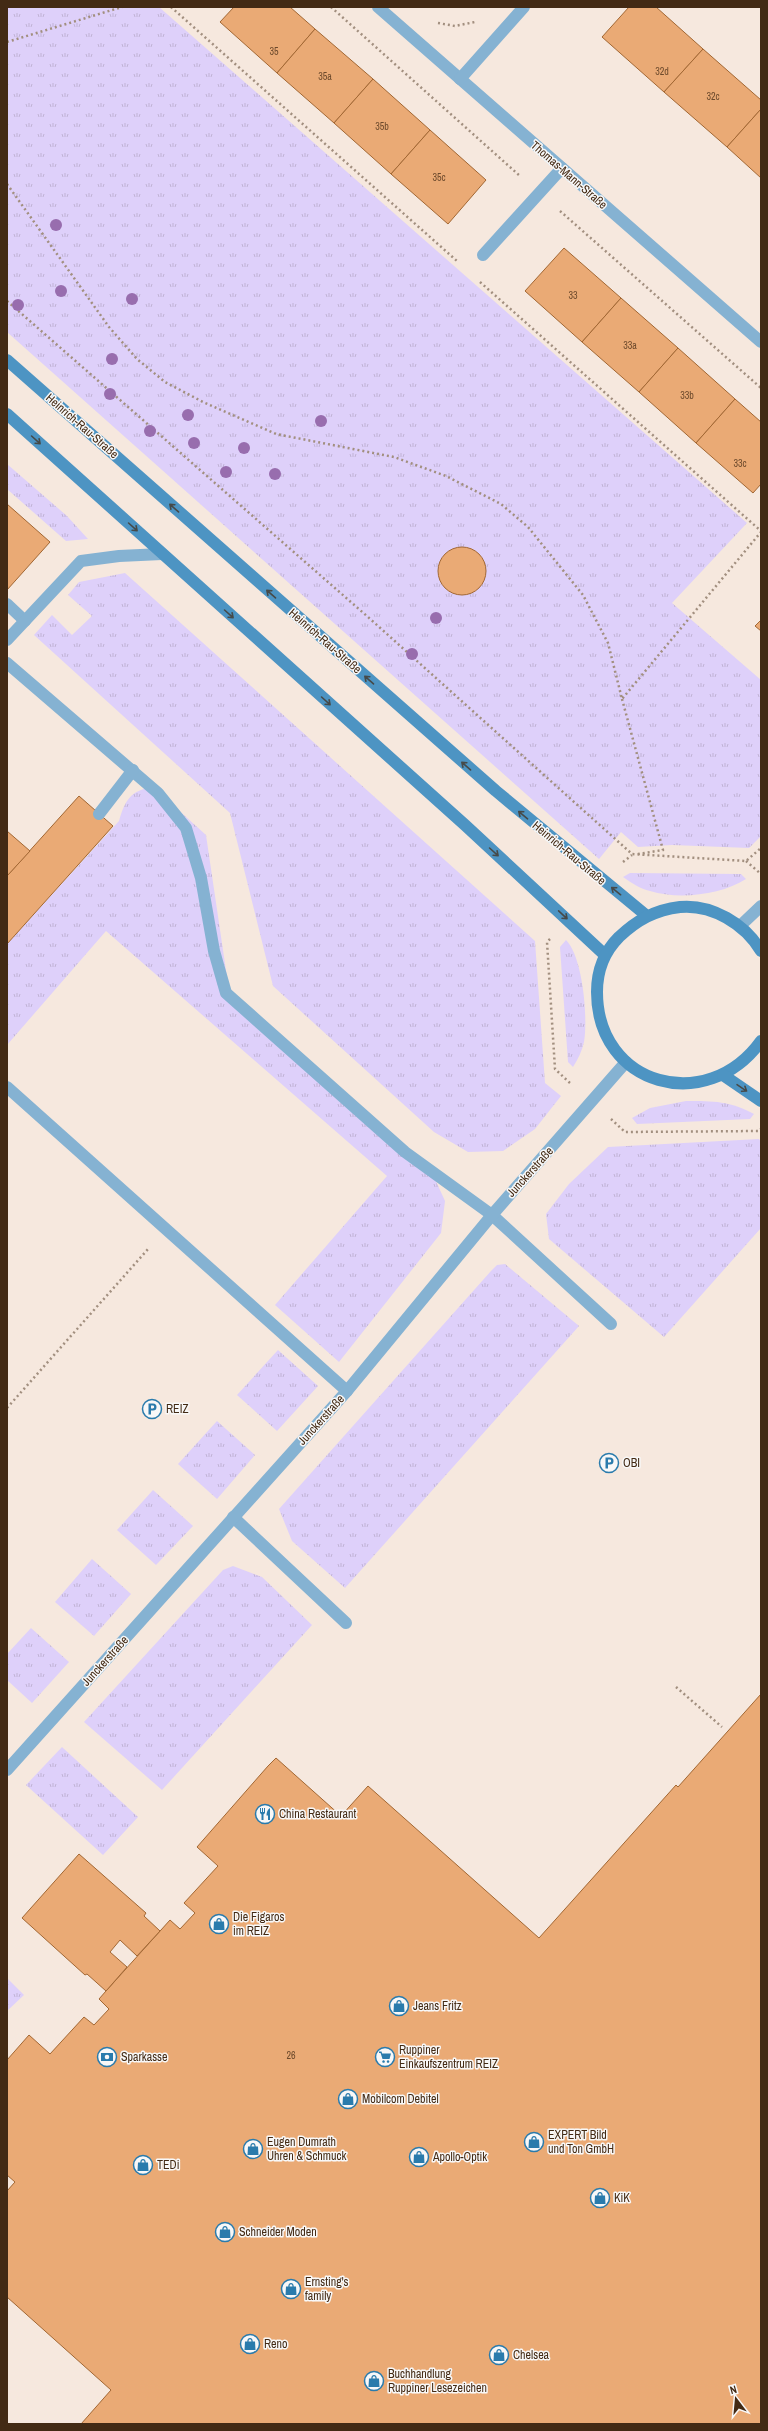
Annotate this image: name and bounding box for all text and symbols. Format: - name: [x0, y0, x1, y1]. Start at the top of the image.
- house number: 35: [269, 45, 279, 58]
- house number: 32d: [655, 65, 669, 78]
- house number: 35a: [318, 70, 332, 83]
- house number: 32c: [706, 90, 720, 103]
- house number: 35b: [375, 120, 389, 133]
- street label: Thomas-Mann-Straße: [527, 137, 611, 213]
- house number: 35c: [432, 171, 446, 184]
- house number: 33: [568, 289, 578, 302]
- house number: 33a: [623, 339, 637, 352]
- house number: 33b: [680, 389, 694, 402]
- street label: Heinrich-Rau-Straße: [42, 390, 122, 462]
- one-way arrow: [31, 436, 41, 445]
- house number: 33c: [733, 457, 747, 470]
- one-way arrow: [169, 503, 179, 512]
- one-way arrow: [127, 523, 138, 532]
- one-way arrow: [266, 589, 277, 598]
- street label: Heinrich-Rau-Straße: [285, 605, 365, 677]
- one-way arrow: [224, 610, 235, 619]
- one-way arrow: [364, 675, 374, 684]
- one-way arrow: [321, 696, 331, 706]
- one-way arrow: [461, 761, 472, 770]
- one-way arrow: [518, 810, 529, 819]
- street label: Heinrich-Rau-Straße: [529, 818, 609, 888]
- one-way arrow: [489, 847, 499, 856]
- one-way arrow: [611, 887, 622, 896]
- one-way arrow: [558, 911, 569, 920]
- one-way arrow: [736, 1084, 747, 1092]
- street label: Junckerstraße: [503, 1143, 557, 1201]
- street label: Junckerstraße: [294, 1391, 348, 1449]
- parking icon: REIZ: [141, 1398, 163, 1420]
- place label: REIZ: [166, 1401, 188, 1417]
- parking icon: OBI: [598, 1452, 620, 1474]
- place label: OBI: [623, 1455, 640, 1471]
- street label: Junckerstraße: [78, 1632, 132, 1690]
- restaurant icon: China Restaurant: [254, 1803, 276, 1825]
- place label: China Restaurant: [279, 1806, 356, 1822]
- place label: Die Figaros im REIZ: [233, 1909, 284, 1939]
- shop icon: Die Figaros im REIZ: [208, 1913, 230, 1935]
- shop icon: Jeans Fritz: [388, 1995, 410, 2017]
- place label: Jeans Fritz: [413, 1998, 462, 2014]
- place label: Ruppiner Einkaufszentrum REIZ: [399, 2042, 498, 2072]
- bank icon: Sparkasse: [96, 2046, 118, 2068]
- supermarket icon: Ruppiner Einkaufszentrum REIZ: [374, 2046, 396, 2068]
- place label: Sparkasse: [121, 2049, 168, 2065]
- house number: 26: [286, 2049, 296, 2062]
- shop icon: Mobilcom Debitel: [337, 2088, 359, 2110]
- place label: Mobilcom Debitel: [362, 2091, 439, 2107]
- place label: EXPERT Bild und Ton GmbH: [548, 2127, 614, 2157]
- shop icon: EXPERT Bild und Ton GmbH: [523, 2131, 545, 2153]
- place label: Eugen Dumrath Uhren & Schmuck: [267, 2134, 346, 2164]
- shop icon: Eugen Dumrath Uhren & Schmuck: [242, 2138, 264, 2160]
- shop icon: Apollo-Optik: [408, 2146, 430, 2168]
- place label: Apollo-Optik: [432, 2149, 487, 2165]
- shop icon: TEDi: [132, 2154, 154, 2176]
- place label: TEDi: [157, 2157, 179, 2173]
- shop icon: KiK: [589, 2187, 611, 2209]
- place label: KiK: [614, 2190, 630, 2206]
- shop icon: Schneider Moden: [214, 2221, 236, 2243]
- place label: Schneider Moden: [239, 2224, 317, 2240]
- place label: Ernsting's family: [305, 2274, 349, 2304]
- shop icon: Ernsting's family: [280, 2278, 302, 2300]
- shop icon: Reno: [239, 2333, 261, 2355]
- place label: Reno: [264, 2336, 288, 2352]
- shop icon: Chelsea: [488, 2344, 510, 2366]
- place label: Chelsea: [513, 2347, 550, 2363]
- place label: Buchhandlung Ruppiner Lesezeichen: [388, 2366, 487, 2396]
- shop icon: Buchhandlung Ruppiner Lesezeichen: [363, 2370, 385, 2392]
- north arrow: [716, 2379, 756, 2419]
- text: N: [728, 2382, 738, 2397]

